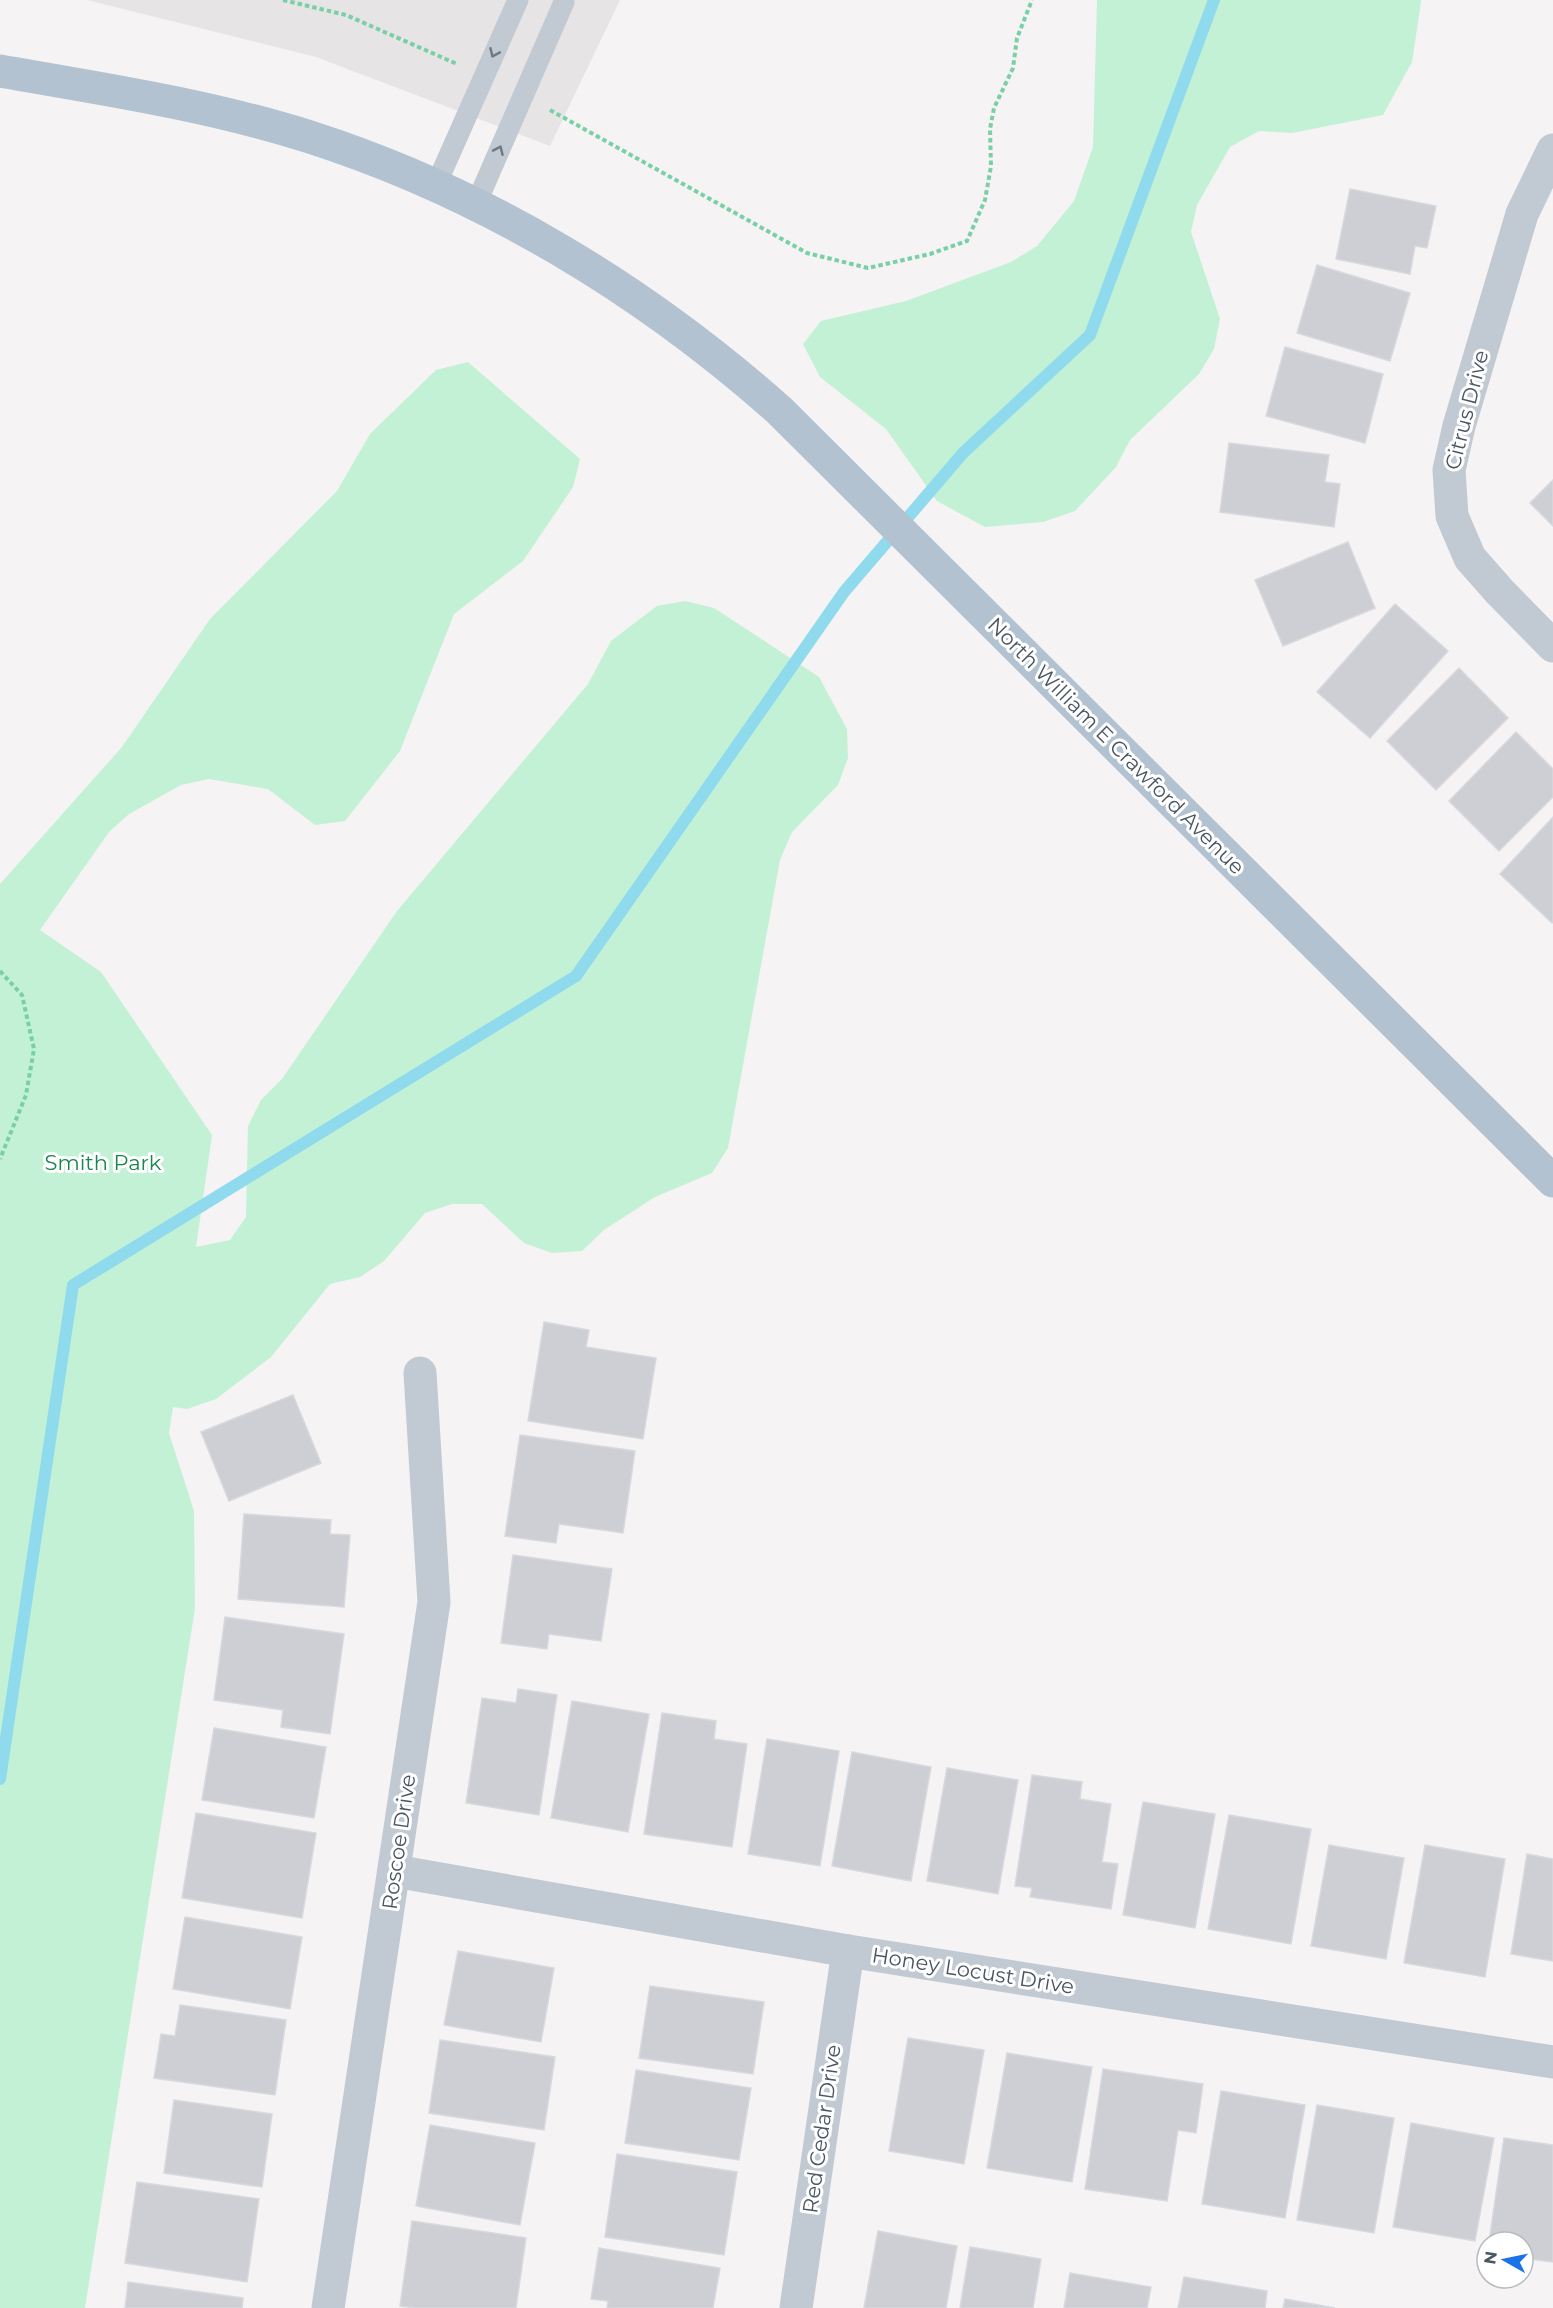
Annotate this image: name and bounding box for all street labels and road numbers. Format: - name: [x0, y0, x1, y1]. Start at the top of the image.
- street label: Citrus Drive: [1440, 348, 1493, 472]
- street label: North William E Crawford Avenue: [983, 612, 1250, 879]
- street label: Roscoe Drive: [377, 1773, 420, 1911]
- street label: Honey Locust Drive: [870, 1942, 1076, 1999]
- street label: Red Cedar Drive: [797, 2043, 846, 2215]

